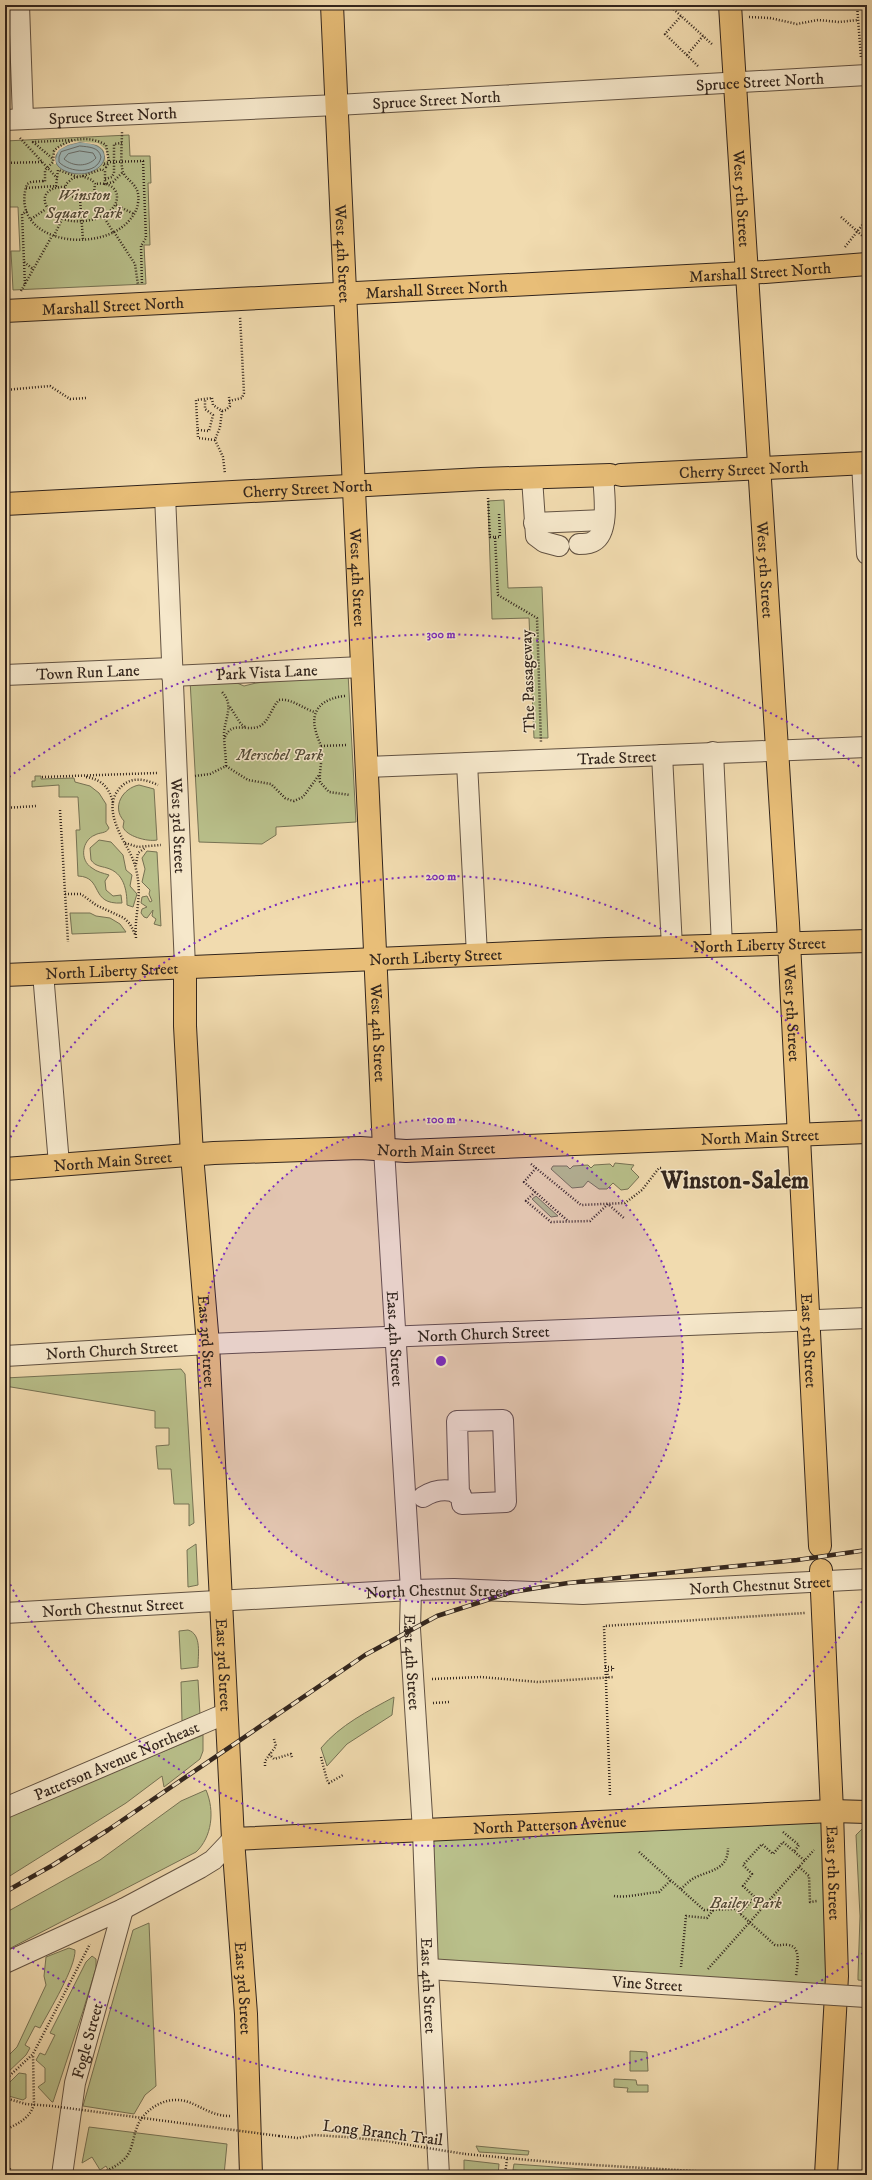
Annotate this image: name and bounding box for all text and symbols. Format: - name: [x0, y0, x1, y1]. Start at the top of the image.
- street label: Spruce Street North: [695, 68, 825, 96]
- street label: Spruce Street North: [372, 87, 502, 114]
- street label: Spruce Street North: [48, 103, 178, 129]
- street label: West 5th Street: [728, 149, 754, 248]
- park label: Winston Square Park: [45, 185, 122, 223]
- street label: West 4th Street: [330, 203, 355, 303]
- street label: Marshall Street North: [689, 258, 832, 287]
- street label: Marshall Street North: [365, 276, 509, 303]
- street label: Marshall Street North: [41, 293, 185, 320]
- street label: Cherry Street North: [679, 457, 810, 483]
- street label: Cherry Street North: [242, 476, 374, 502]
- street label: West 5th Street: [752, 520, 778, 619]
- street label: West 4th Street: [345, 527, 369, 627]
- text: 300 m: [427, 627, 455, 642]
- street label: The Passageway: [516, 629, 540, 733]
- street label: Town Run Lane: [36, 660, 141, 685]
- street label: Park Vista Lane: [216, 660, 318, 685]
- park label: Merschel Park: [236, 745, 324, 765]
- street label: Trade Street: [577, 746, 657, 770]
- street label: West 3rd Street: [166, 777, 190, 874]
- text: 200 m: [426, 869, 456, 884]
- street label: North Liberty Street: [693, 933, 826, 957]
- street label: North Liberty Street: [369, 945, 503, 970]
- street label: North Liberty Street: [45, 959, 179, 984]
- street label: West 5th Street: [779, 963, 804, 1062]
- street label: West 4th Street: [365, 982, 390, 1083]
- text: 100 m: [427, 1112, 455, 1127]
- street label: North Main Street: [700, 1125, 820, 1150]
- street label: North Main Street: [376, 1138, 496, 1162]
- street label: North Main Street: [53, 1147, 173, 1176]
- district label: Winston-Salem: [660, 1166, 809, 1196]
- street label: East 4th Street: [382, 1290, 408, 1387]
- street label: East 5th Street: [796, 1293, 821, 1389]
- street label: East 3rd Street: [193, 1294, 219, 1388]
- street label: North Church Street: [417, 1322, 550, 1347]
- street label: North Church Street: [45, 1337, 179, 1365]
- centre of rings: [434, 1354, 448, 1368]
- street label: North Chestnut Street: [689, 1572, 831, 1599]
- street label: North Chestnut Street: [365, 1580, 508, 1604]
- street label: North Chestnut Street: [41, 1594, 184, 1622]
- street label: East 4th Street: [399, 1614, 424, 1711]
- street label: East 3rd Street: [211, 1618, 236, 1712]
- street label: Patterson Avenue Northeast: [31, 1717, 202, 1805]
- street label: North Patterson Avenue: [473, 1812, 627, 1839]
- street label: East 5th Street: [821, 1825, 844, 1920]
- park label: Bailey Park: [709, 1893, 782, 1913]
- street label: East 4th Street: [416, 1937, 440, 2034]
- street label: East 3rd Street: [230, 1941, 256, 2035]
- street label: Vine Street: [611, 1972, 683, 1996]
- street label: Fogle Street: [68, 2001, 108, 2081]
- street label: Long Branch Trail: [322, 2116, 444, 2150]

